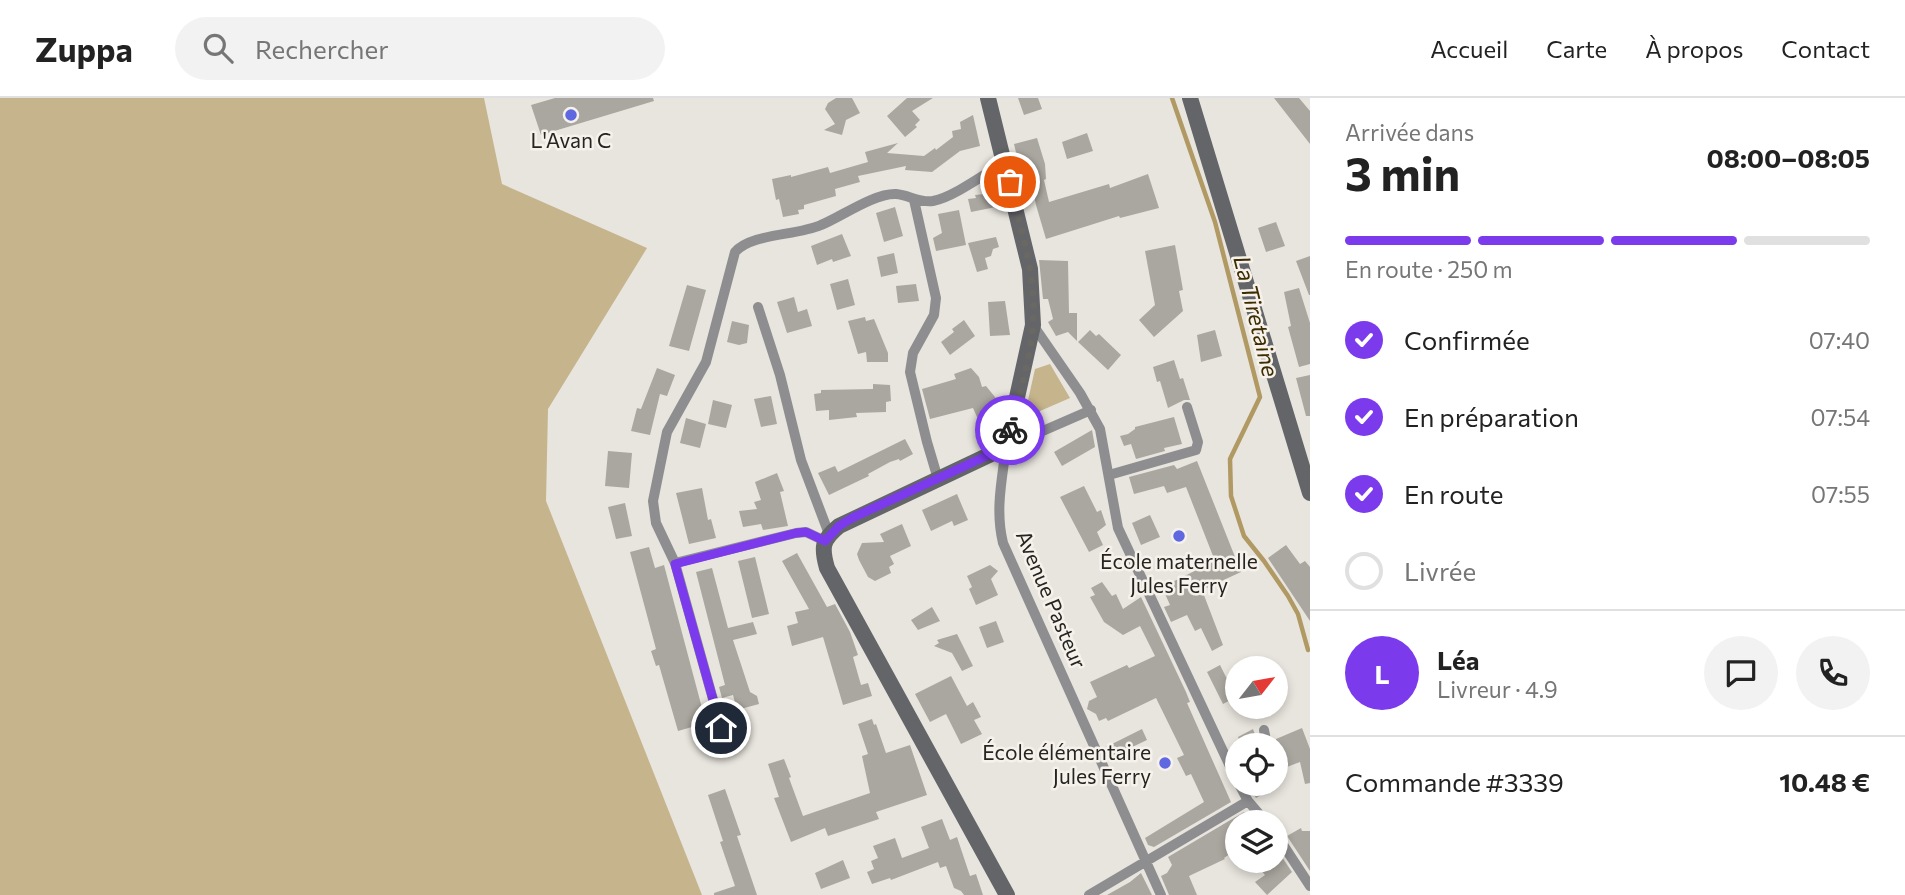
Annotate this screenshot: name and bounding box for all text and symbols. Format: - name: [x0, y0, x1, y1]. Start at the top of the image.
- search box: [175, 17, 665, 80]
- text: Zuppa: [35, 28, 133, 69]
- icon: search: [199, 29, 237, 67]
- text: Rechercher: [255, 33, 389, 64]
- text: Accueil: [1430, 34, 1508, 63]
- text: Carte: [1546, 34, 1607, 63]
- text: À propos: [1645, 34, 1743, 63]
- text: Contact: [1781, 34, 1870, 63]
- marker: L'Avan C: [563, 107, 579, 123]
- text: Arrivée dans: [1345, 118, 1474, 146]
- place label: L'Avan C: [531, 127, 611, 152]
- text: 08:00–08:05: [1707, 142, 1870, 173]
- text: 3 min: [1345, 144, 1460, 200]
- pin: [980, 152, 1040, 212]
- icon: bag: [991, 163, 1029, 201]
- water label: La Tiretaine: [1228, 253, 1286, 379]
- text: En route · 250 m: [1345, 255, 1513, 283]
- icon: check: [1345, 321, 1383, 359]
- text: Confirmée: [1404, 324, 1530, 355]
- text: 07:40: [1809, 326, 1870, 354]
- courier: [975, 395, 1045, 465]
- icon: check: [1345, 398, 1383, 436]
- text: En préparation: [1404, 401, 1579, 432]
- text: 07:54: [1811, 403, 1870, 431]
- icon: bike: [991, 411, 1029, 449]
- icon: check: [1345, 475, 1383, 513]
- text: En route: [1404, 478, 1504, 509]
- text: 07:55: [1811, 480, 1870, 508]
- street label: Avenue Pasteur: [1012, 526, 1092, 672]
- marker: École maternelle Jules Ferry: [1171, 528, 1187, 544]
- place label: École maternelle Jules Ferry: [1100, 548, 1258, 597]
- text: Livrée: [1404, 555, 1476, 586]
- button: chat: [1704, 636, 1778, 710]
- button: phone: [1796, 636, 1870, 710]
- text: Léa: [1437, 644, 1480, 675]
- north arrow: [1225, 656, 1288, 719]
- map controls: [1225, 656, 1288, 873]
- text: L: [1374, 658, 1390, 689]
- text: Livreur · 4.9: [1437, 675, 1558, 703]
- pin: [691, 698, 751, 758]
- icon: home: [702, 709, 740, 747]
- button: locate: [1225, 733, 1288, 796]
- place label: École élémentaire Jules Ferry: [982, 739, 1151, 788]
- marker: École élémentaire Jules Ferry: [1157, 755, 1173, 771]
- text: Commande #3339: [1345, 766, 1564, 797]
- text: 10.48 €: [1779, 766, 1870, 797]
- button: layers: [1225, 810, 1288, 873]

